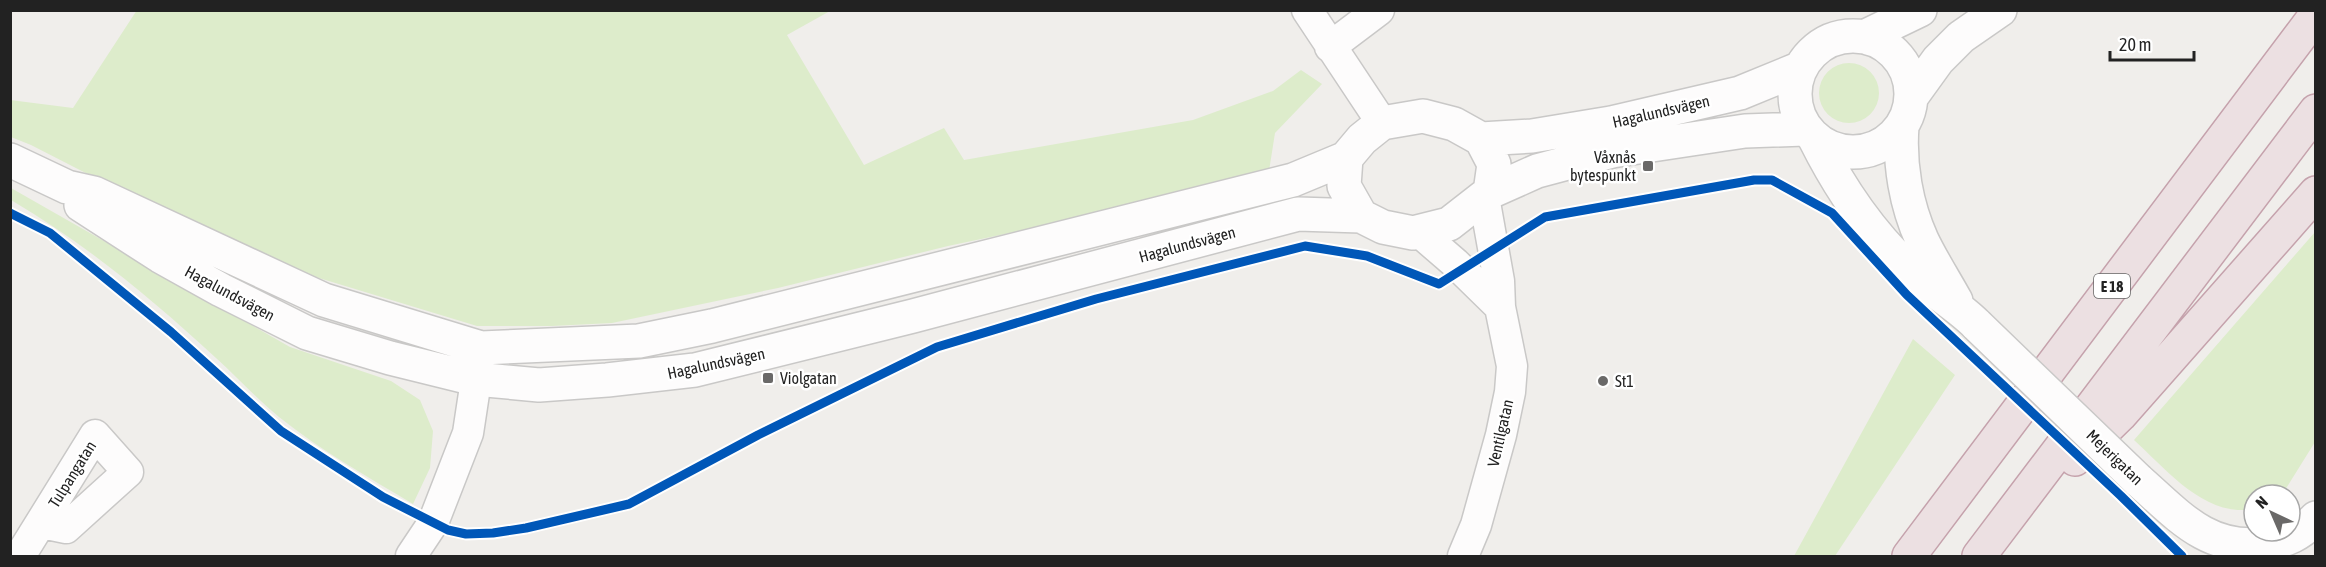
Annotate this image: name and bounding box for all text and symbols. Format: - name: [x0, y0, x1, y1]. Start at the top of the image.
- scale bar: [2110, 24, 2194, 62]
- text: 20 m: [2119, 34, 2151, 55]
- street label: Hagalundsvägen: [1611, 91, 1712, 132]
- place label: Våxnås bytespunkt: [1570, 148, 1636, 185]
- marker: Våxnås bytespunkt: [1641, 159, 1655, 173]
- street label: Hagalundsvägen: [1137, 222, 1237, 266]
- street label: Hagalundsvägen: [182, 262, 278, 325]
- road number: E 18: [2094, 274, 2130, 298]
- street label: Hagalundsvägen: [666, 344, 767, 383]
- place label: Violgatan: [780, 369, 837, 388]
- marker: Violgatan: [761, 371, 775, 385]
- place label: St1: [1615, 372, 1634, 390]
- marker: St1: [1596, 374, 1610, 388]
- street label: Ventilgatan: [1484, 398, 1517, 469]
- street label: Mejerigatan: [2082, 426, 2147, 489]
- street label: Tulpangatan: [45, 438, 100, 511]
- north arrow: [2242, 483, 2302, 543]
- text: N: [2252, 492, 2271, 512]

